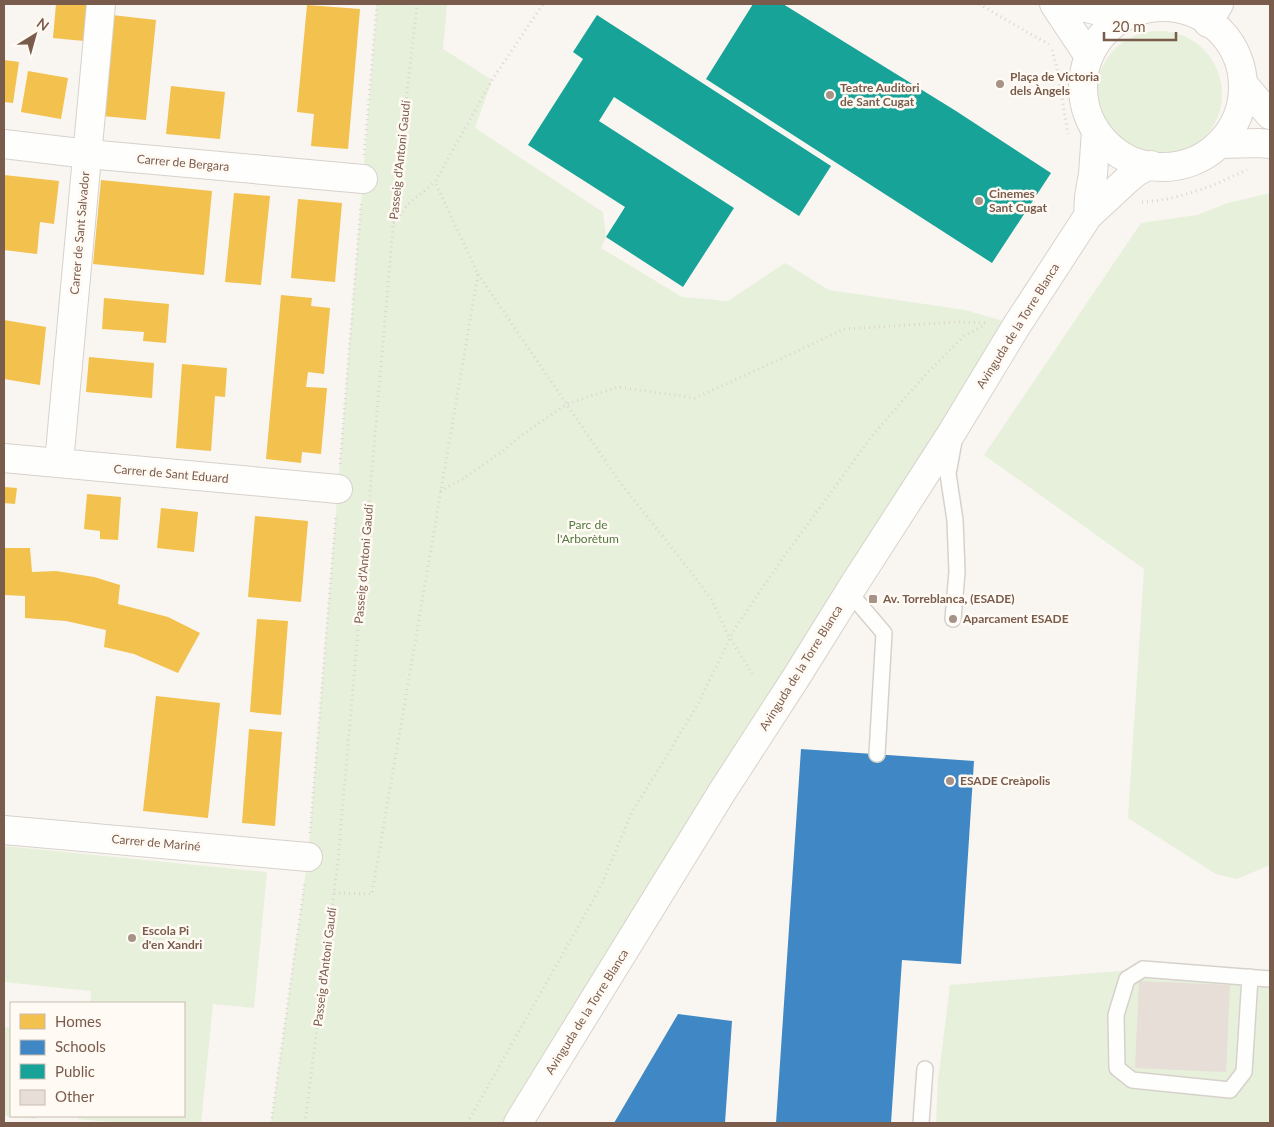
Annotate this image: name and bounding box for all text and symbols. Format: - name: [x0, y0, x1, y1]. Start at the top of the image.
- north arrow: [10, 10, 60, 60]
- scale bar: [1104, 10, 1176, 42]
- text: N: [34, 14, 53, 34]
- text: 20 m: [1112, 17, 1146, 35]
- place label: Plaça de Victoria dels Àngels: [1010, 69, 1099, 98]
- marker: Plaça de Victoria dels Àngels: [994, 78, 1006, 90]
- place label: Teatre Auditori de Sant Cugat: [840, 80, 920, 109]
- marker: Teatre Auditori de Sant Cugat: [824, 89, 836, 101]
- street label: Passeig d'Antoni Gaudí: [386, 98, 413, 220]
- street label: Carrer de Bergara: [136, 151, 230, 174]
- street label: Carrer de Sant Salvador: [67, 170, 92, 295]
- place label: Cinemes Sant Cugat: [989, 186, 1048, 215]
- marker: Cinemes Sant Cugat: [973, 195, 985, 207]
- street label: Avinguda de la Torre Blanca: [973, 260, 1062, 391]
- street label: Carrer de Sant Eduard: [113, 461, 229, 486]
- street label: Passeig d'Antoni Gaudí: [351, 503, 376, 624]
- park label: Parc de l'Arborètum: [557, 517, 619, 546]
- place label: Av. Torreblanca, (ESADE): [882, 591, 1015, 606]
- marker: Av. Torreblanca, (ESADE): [867, 593, 879, 605]
- street label: Avinguda de la Torre Blanca: [756, 602, 845, 733]
- place label: Aparcament ESADE: [962, 611, 1069, 626]
- marker: Aparcament ESADE: [947, 613, 959, 625]
- place label: ESADE Creàpolis: [960, 773, 1050, 788]
- marker: ESADE Creàpolis: [944, 775, 956, 787]
- street label: Carrer de Mariné: [111, 831, 201, 854]
- street label: Passeig d'Antoni Gaudí: [310, 905, 339, 1027]
- place label: Escola Pi d'en Xandri: [142, 923, 202, 952]
- marker: Escola Pi d'en Xandri: [126, 932, 138, 944]
- street label: Avinguda de la Torre Blanca: [542, 946, 631, 1077]
- legend: [10, 1002, 185, 1117]
- text: Homes: [55, 1012, 101, 1030]
- text: Schools: [55, 1037, 106, 1055]
- text: Public: [55, 1062, 95, 1080]
- text: Other: [55, 1087, 95, 1105]

